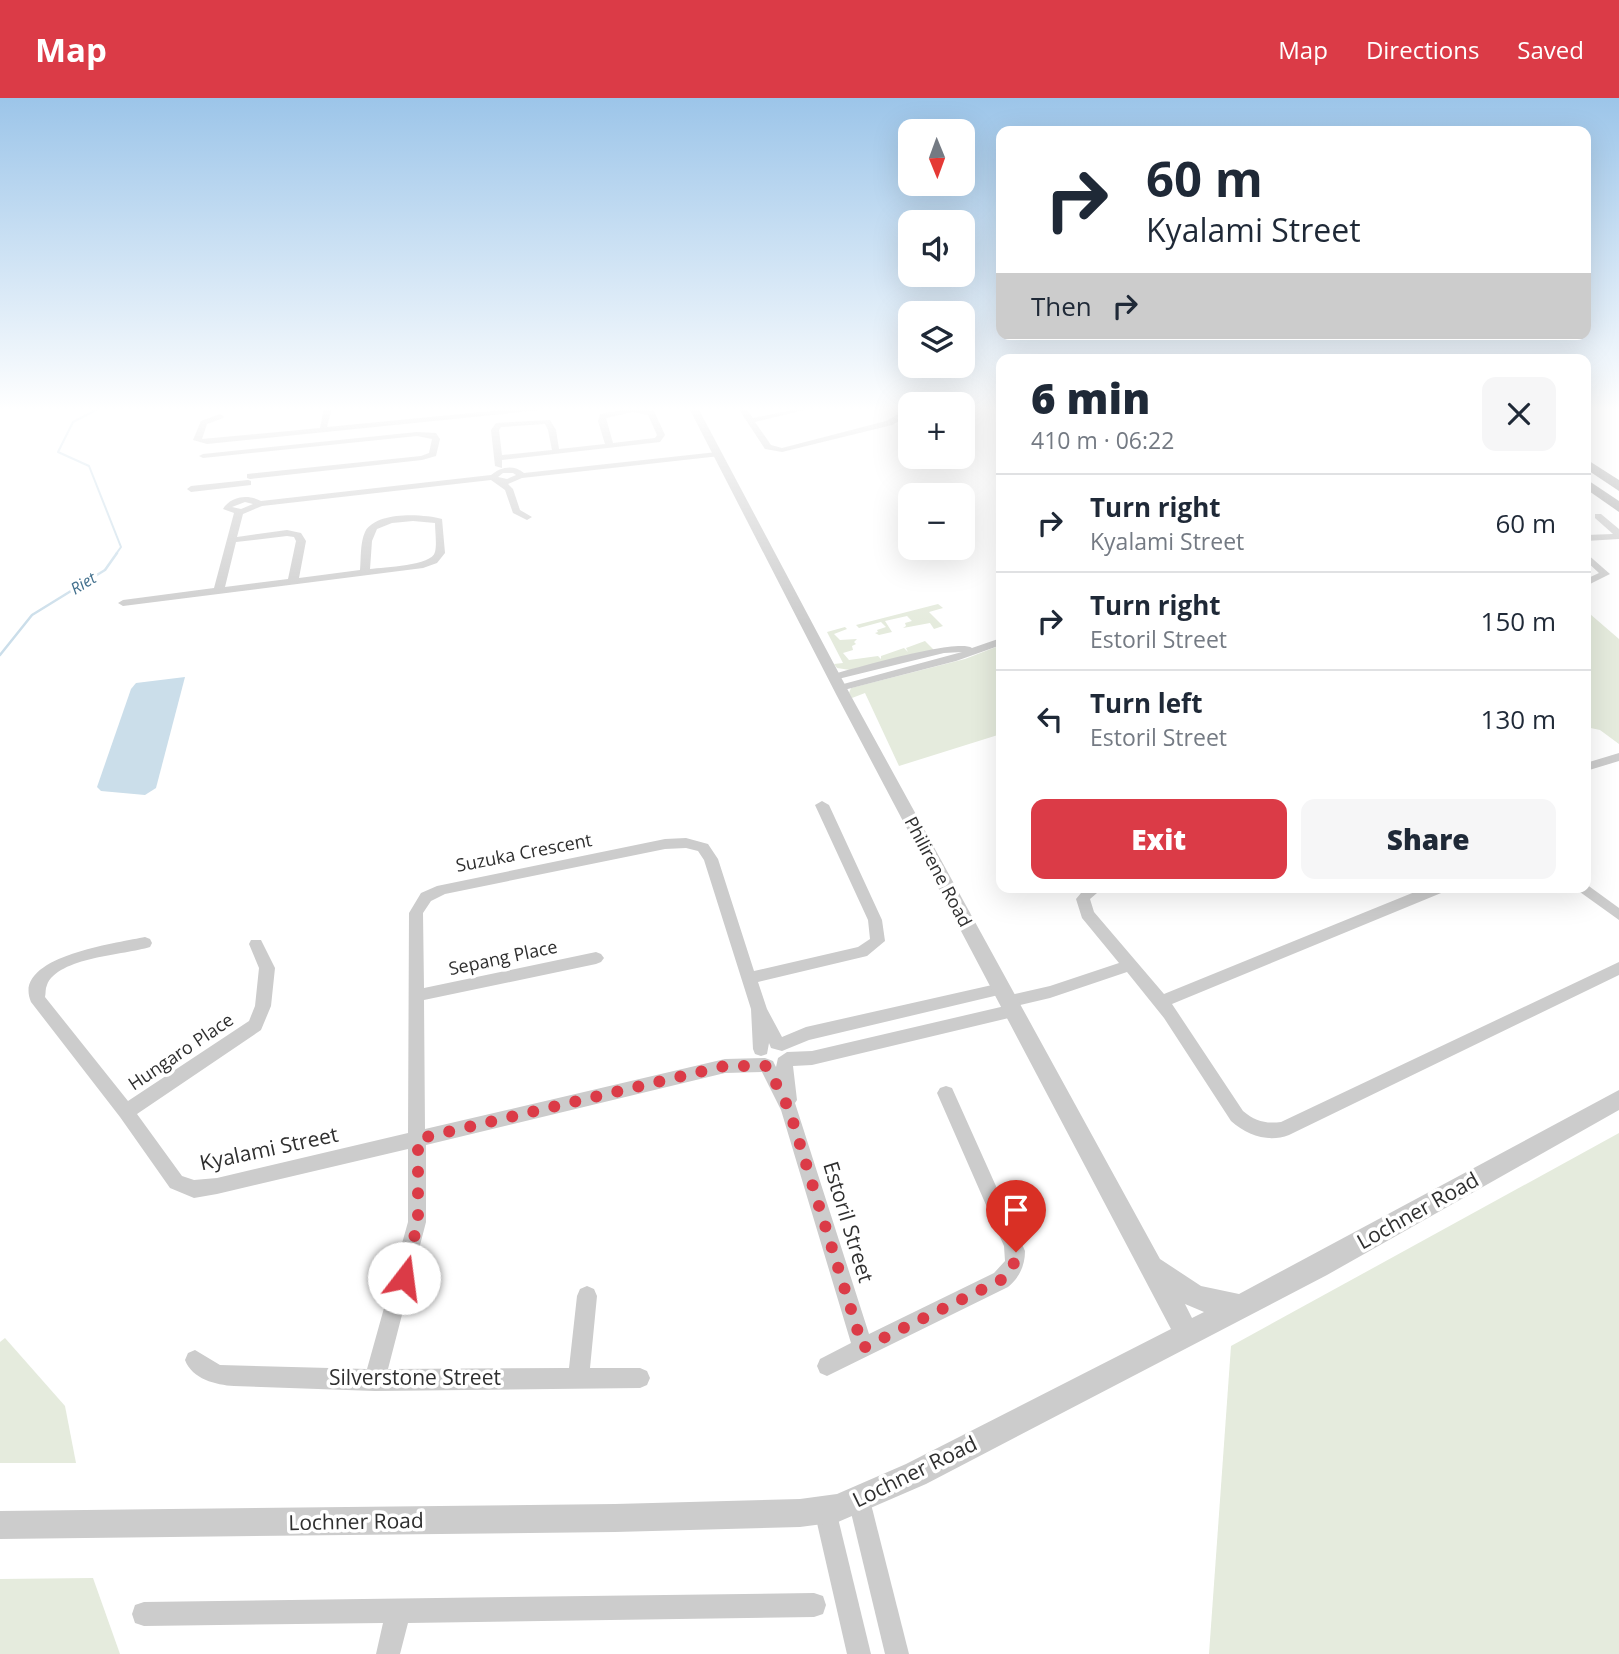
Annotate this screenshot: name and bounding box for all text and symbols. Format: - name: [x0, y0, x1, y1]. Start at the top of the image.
- text: Map: [35, 27, 107, 72]
- text: Map: [1278, 33, 1328, 66]
- text: Directions: [1366, 33, 1479, 66]
- text: Saved: [1517, 33, 1584, 66]
- north arrow: [898, 119, 975, 196]
- map controls: [898, 119, 975, 560]
- text: 60 m: [1146, 145, 1263, 211]
- icon: right: [1031, 154, 1122, 245]
- text: Kyalami Street: [1146, 208, 1361, 251]
- button: sound: [898, 210, 975, 287]
- icon: right: [1106, 287, 1144, 325]
- text: Then: [1031, 288, 1092, 324]
- button: layers: [898, 301, 975, 378]
- text: 6 min: [1031, 369, 1150, 426]
- button: close: [1482, 377, 1556, 451]
- button: +: [898, 392, 975, 469]
- text: 410 m · 06:22: [1031, 424, 1174, 456]
- button: −: [898, 483, 975, 560]
- text: Turn right: [1090, 489, 1221, 525]
- icon: right: [1031, 504, 1069, 542]
- text: 60 m: [1495, 505, 1556, 541]
- text: Kyalami Street: [1090, 525, 1244, 557]
- water label: Riet: [66, 566, 101, 599]
- text: Turn right: [1090, 587, 1221, 623]
- icon: right: [1031, 602, 1069, 640]
- text: 150 m: [1481, 603, 1556, 639]
- text: Estoril Street: [1090, 623, 1227, 655]
- text: Turn left: [1090, 685, 1202, 721]
- icon: left: [1031, 700, 1069, 738]
- text: 130 m: [1481, 701, 1556, 737]
- text: Estoril Street: [1090, 721, 1227, 753]
- button: Exit: [1031, 799, 1287, 879]
- button: Share: [1301, 799, 1556, 879]
- street label: Philirene Road: [900, 812, 978, 931]
- street label: Suzuka Crescent: [454, 827, 594, 877]
- street label: Sepang Place: [446, 934, 559, 980]
- street label: Hungaro Place: [123, 1007, 238, 1095]
- street label: Kyalami Street: [197, 1120, 341, 1176]
- street label: Estoril Street: [817, 1158, 881, 1286]
- street label: Lochner Road: [1352, 1165, 1483, 1255]
- pin: [986, 1180, 1046, 1252]
- icon: arrive: [997, 1191, 1035, 1229]
- position arrow: [367, 1241, 441, 1315]
- street label: Silverstone Street: [329, 1363, 501, 1391]
- street label: Lochner Road: [848, 1429, 982, 1513]
- street label: Lochner Road: [288, 1506, 424, 1536]

